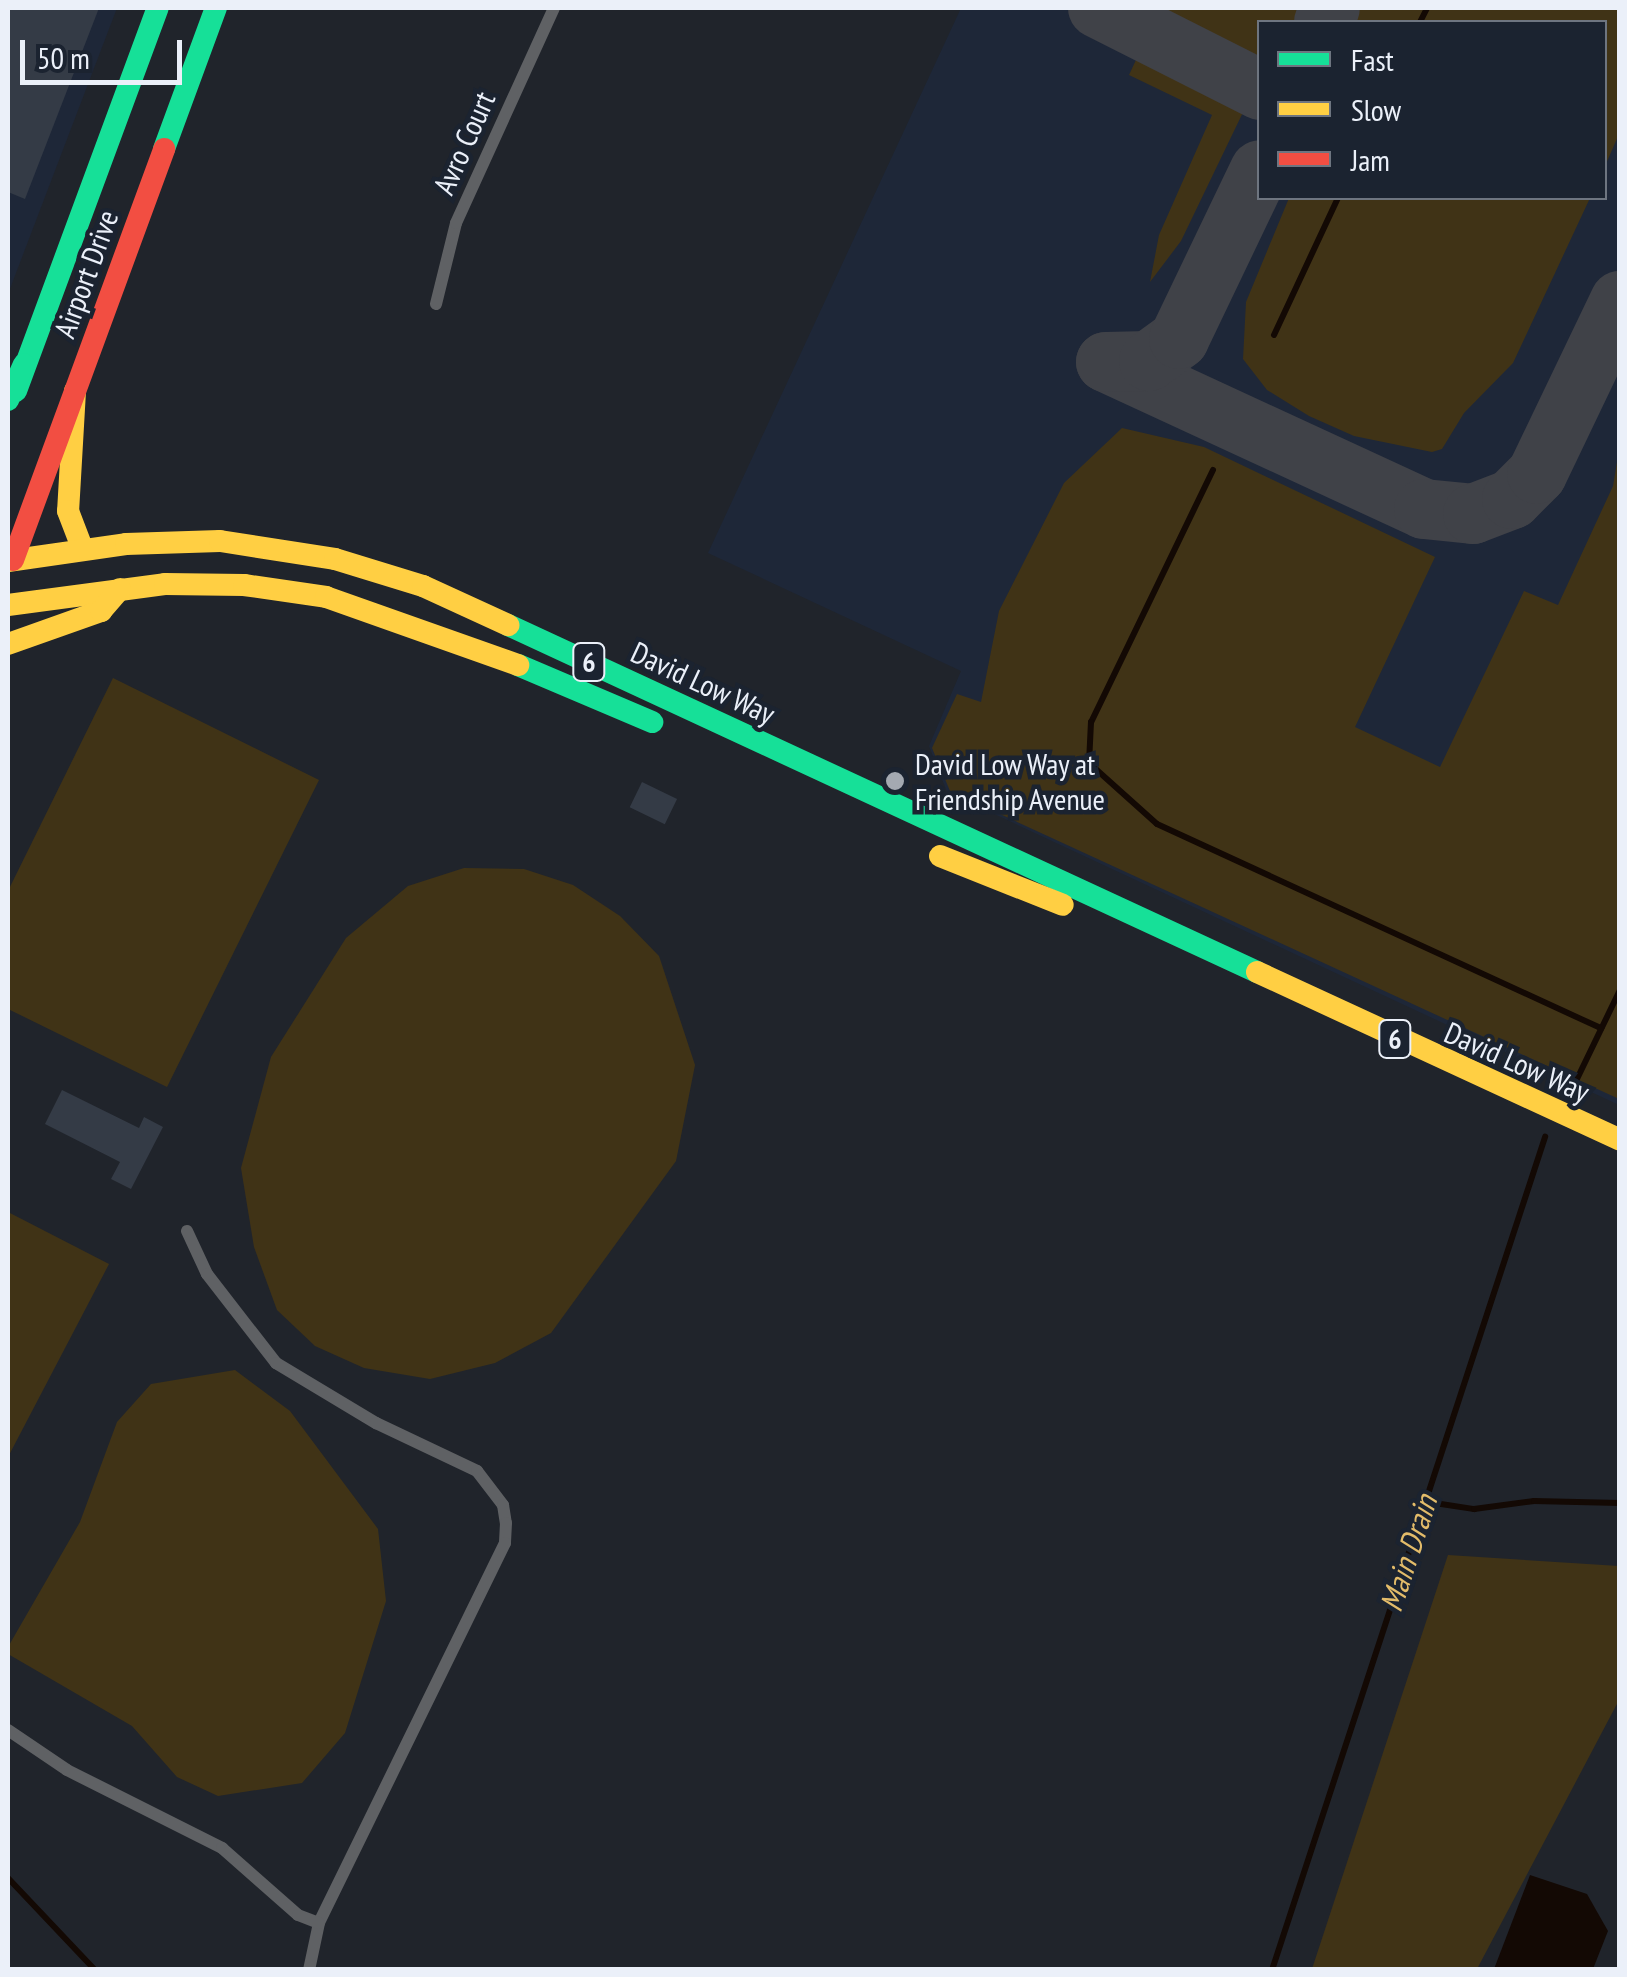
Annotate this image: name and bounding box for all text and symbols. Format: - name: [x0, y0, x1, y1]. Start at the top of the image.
- scale bar: [25, 20, 188, 82]
- legend: [1257, 20, 1607, 200]
- text: 50 m: [37, 38, 90, 77]
- text: Fast: [1351, 40, 1394, 79]
- street label: Avro Court: [425, 86, 503, 200]
- text: Slow: [1351, 90, 1401, 129]
- text: Jam: [1351, 140, 1390, 179]
- street label: Airport Drive: [46, 205, 126, 343]
- street label: David Low Way: [625, 634, 781, 732]
- road number: 6: [572, 639, 606, 685]
- place label: David Low Way at Friendship Avenue: [915, 746, 1106, 816]
- marker: David Low Way at Friendship Avenue: [884, 770, 906, 792]
- street label: David Low Way: [1439, 1014, 1595, 1110]
- road number: 6: [1378, 1016, 1412, 1062]
- water label: Main Drain: [1371, 1490, 1445, 1616]

